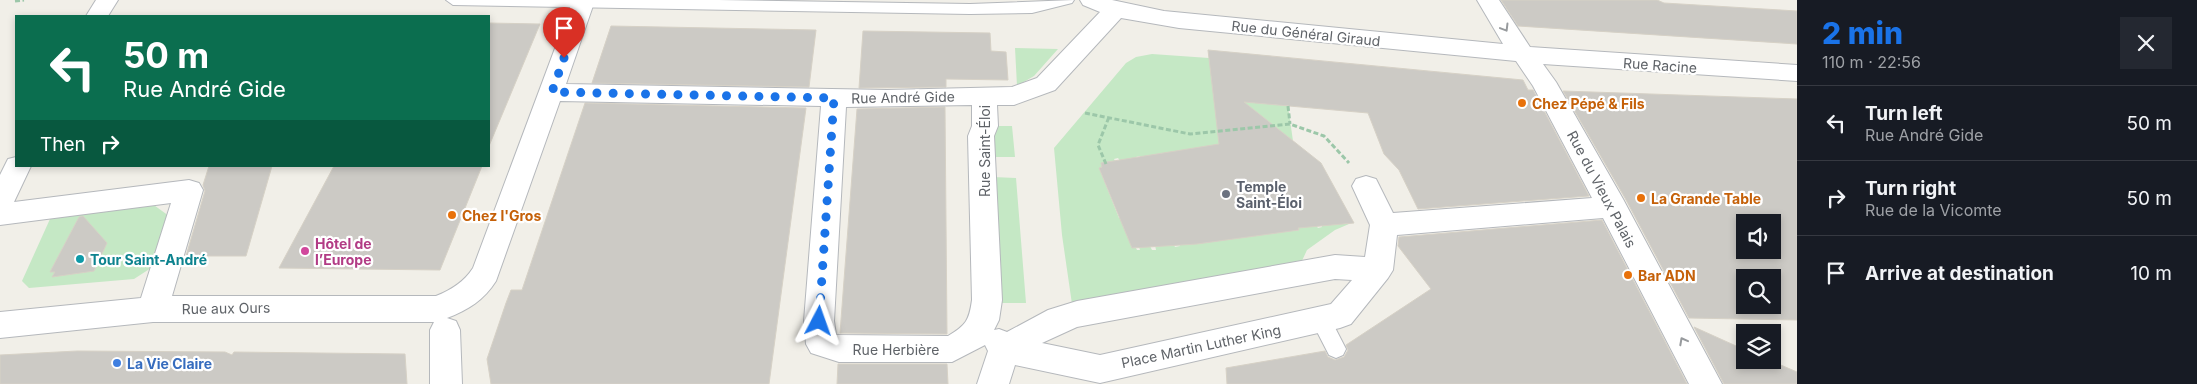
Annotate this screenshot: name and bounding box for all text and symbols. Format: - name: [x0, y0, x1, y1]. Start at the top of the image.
- pin: [543, 7, 585, 58]
- icon: arrive: [550, 14, 578, 42]
- text: 2 min: [1822, 15, 1903, 51]
- street label: Rue du Général Giraud: [1231, 17, 1381, 49]
- button: close: [2120, 17, 2172, 69]
- one-way arrow: [1499, 22, 1509, 31]
- text: 50 m: [123, 34, 209, 76]
- icon: left: [40, 35, 105, 100]
- text: 110 m · 22:56: [1822, 52, 1921, 72]
- street label: Rue Racine: [1622, 54, 1698, 76]
- text: Rue André Gide: [123, 76, 286, 102]
- street label: Rue André Gide: [851, 88, 955, 106]
- place label: Chez Pépé & Fils: [1532, 95, 1645, 112]
- marker: Chez Pépé & Fils: [1516, 97, 1528, 109]
- text: Turn left: [1865, 102, 1943, 125]
- street label: Rue Saint-Éloi: [976, 105, 993, 197]
- icon: left: [1822, 109, 1850, 137]
- text: 50 m: [2126, 112, 2172, 135]
- text: Rue André Gide: [1865, 125, 1983, 145]
- street label: Rue du Vieux Palais: [1564, 128, 1640, 250]
- icon: right: [96, 130, 124, 158]
- text: Then: [40, 133, 86, 156]
- text: Turn right: [1865, 177, 1956, 200]
- place label: Temple Saint-Éloi: [1236, 178, 1302, 211]
- icon: right: [1822, 184, 1850, 212]
- text: 50 m: [2126, 187, 2172, 210]
- marker: Temple Saint-Éloi: [1220, 188, 1232, 200]
- place label: La Grande Table: [1651, 190, 1761, 207]
- marker: La Grande Table: [1635, 192, 1647, 204]
- text: Rue de la Vicomte: [1865, 200, 2002, 220]
- place label: Chez l'Gros: [462, 207, 541, 224]
- marker: Chez l'Gros: [446, 209, 458, 221]
- map controls: [1736, 214, 1781, 369]
- button: sound: [1736, 214, 1781, 259]
- place label: Hôtel de l’Europe: [315, 235, 372, 268]
- marker: Hôtel de l’Europe: [299, 245, 311, 257]
- place label: Tour Saint-André: [90, 251, 207, 268]
- marker: Tour Saint-André: [74, 253, 86, 265]
- icon: arrive: [1822, 259, 1850, 287]
- text: Arrive at destination: [1865, 262, 2054, 285]
- text: 10 m: [2130, 262, 2172, 285]
- place label: Bar ADN: [1638, 267, 1696, 284]
- marker: Bar ADN: [1622, 269, 1634, 281]
- button: search: [1736, 269, 1781, 314]
- position arrow: [792, 294, 844, 346]
- street label: Rue aux Ours: [181, 299, 271, 317]
- street label: Place Martin Luther King: [1120, 321, 1282, 371]
- button: layers: [1736, 324, 1781, 369]
- one-way arrow: [1679, 337, 1689, 346]
- street label: Rue Herbière: [853, 341, 939, 358]
- place label: La Vie Claire: [127, 355, 212, 372]
- marker: La Vie Claire: [111, 357, 123, 369]

